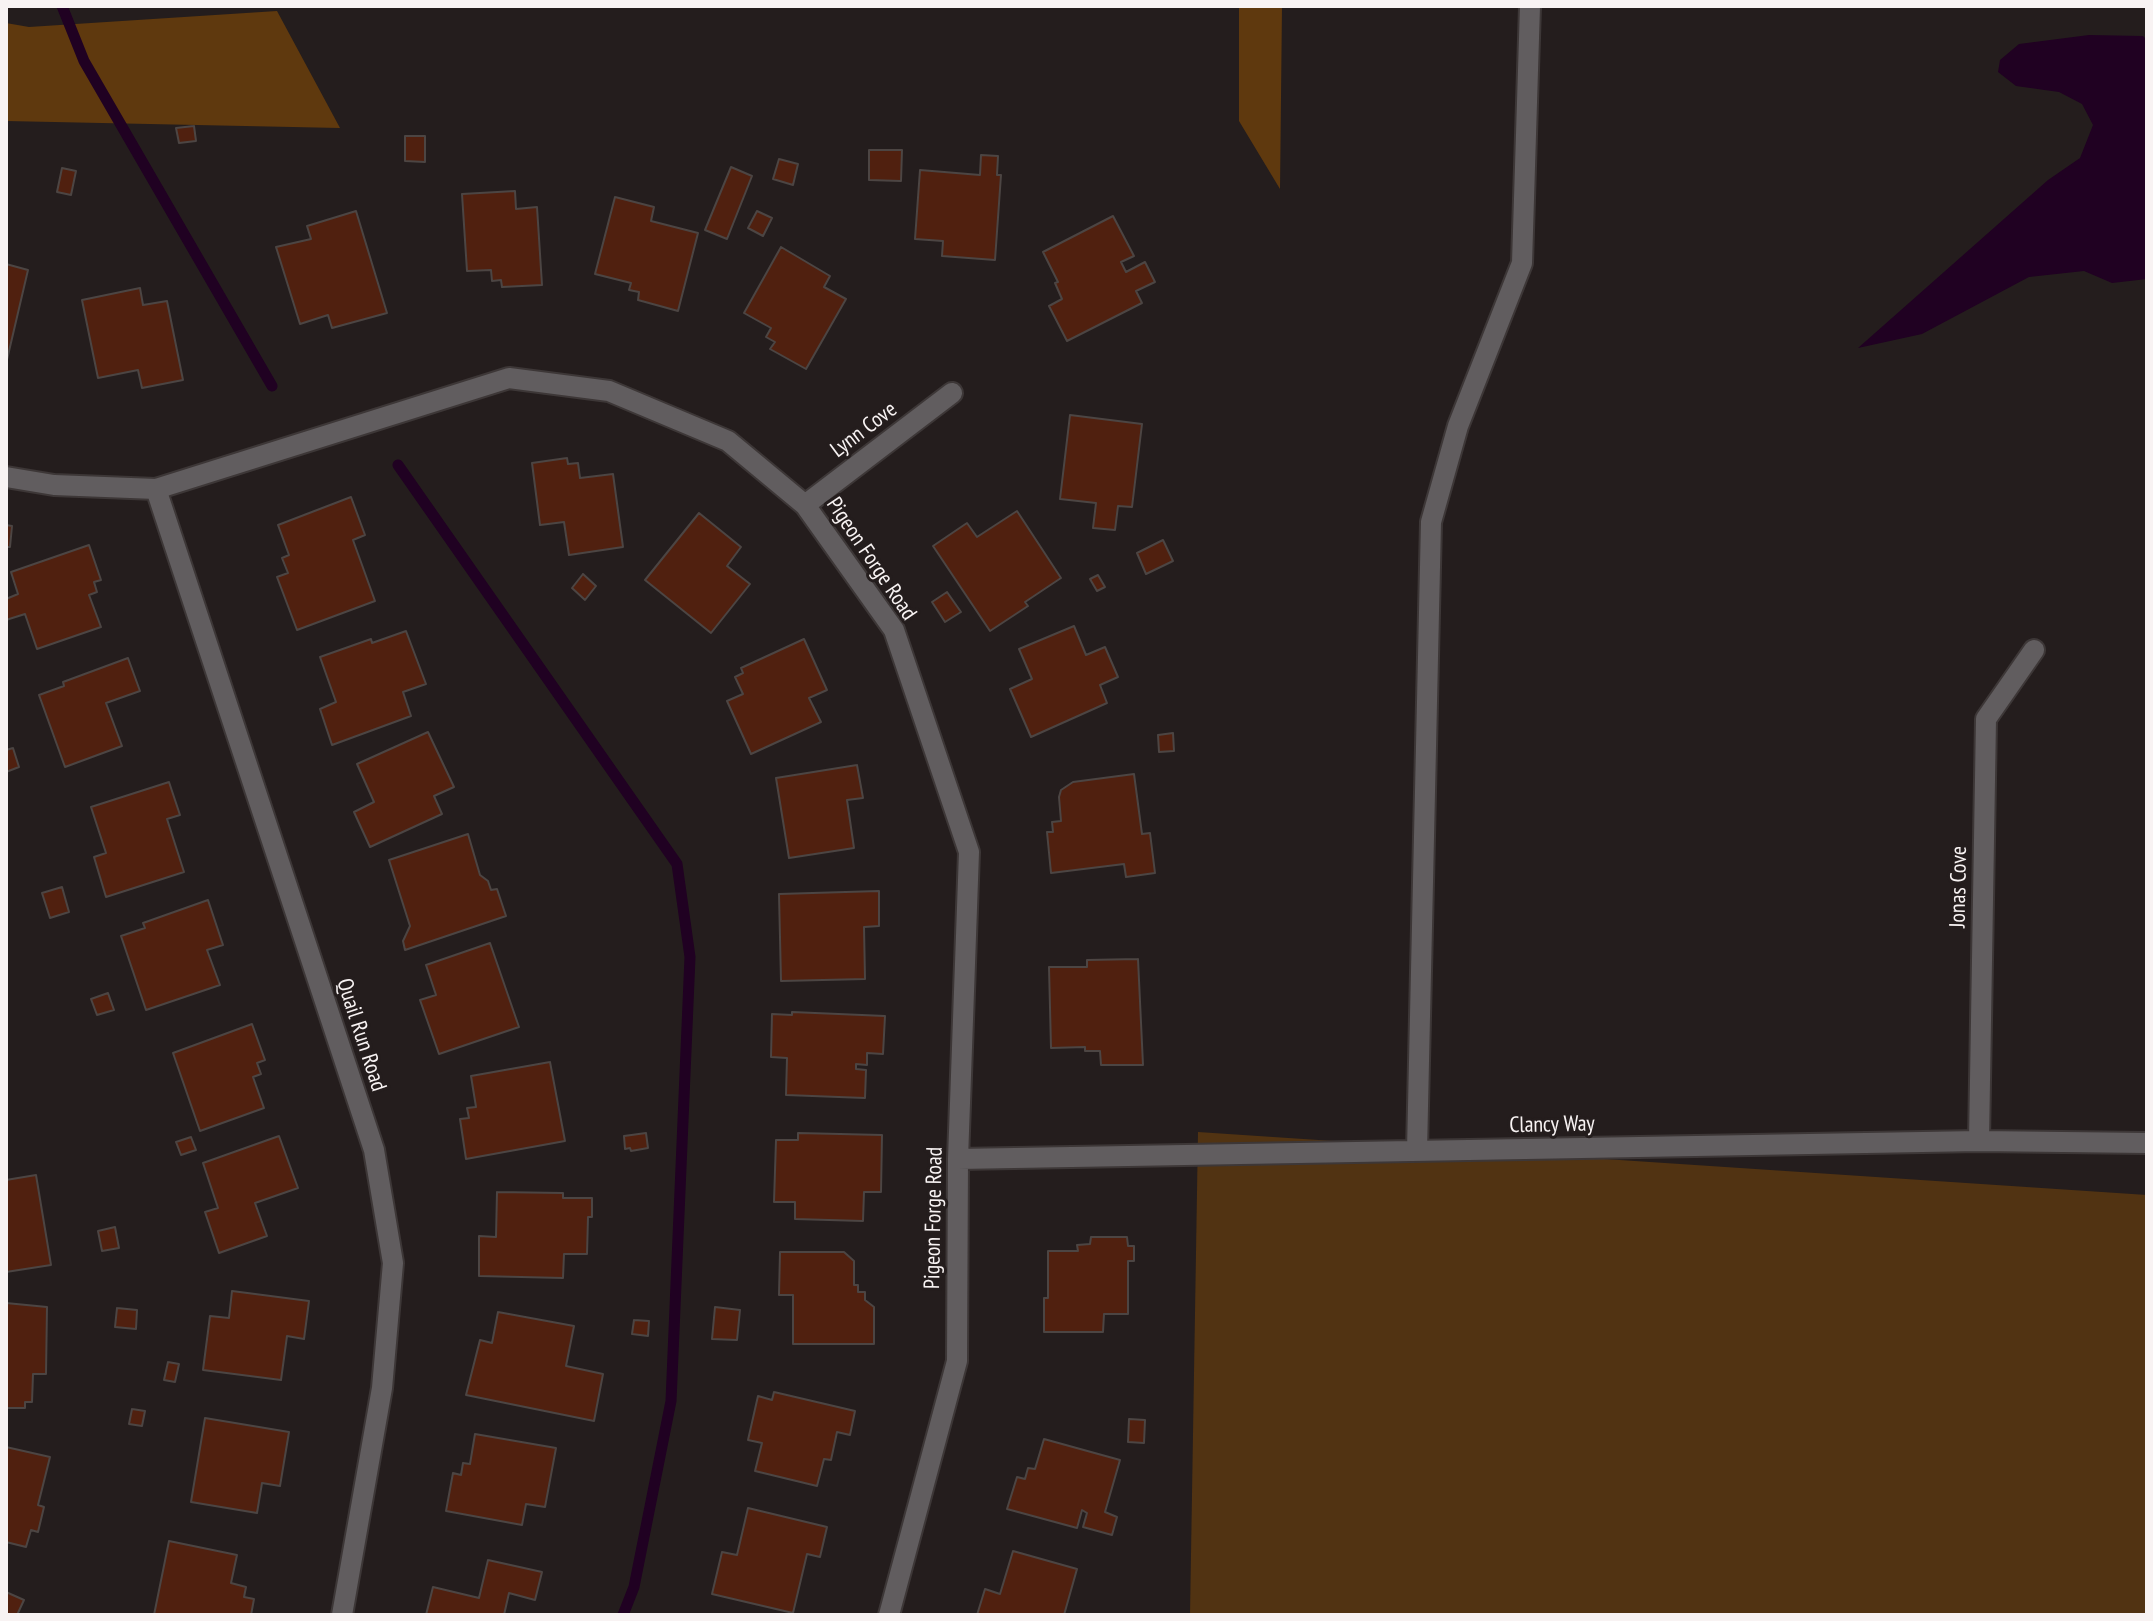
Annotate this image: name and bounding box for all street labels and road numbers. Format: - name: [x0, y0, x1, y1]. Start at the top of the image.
- street label: Lynn Cove: [826, 397, 902, 463]
- street label: Pigeon Forge Road: [820, 493, 922, 625]
- street label: Jonas Cove: [1945, 846, 1973, 928]
- street label: Quail Run Road: [330, 975, 392, 1095]
- street label: Clancy Way: [1509, 1111, 1595, 1139]
- street label: Pigeon Forge Road: [920, 1147, 948, 1289]

